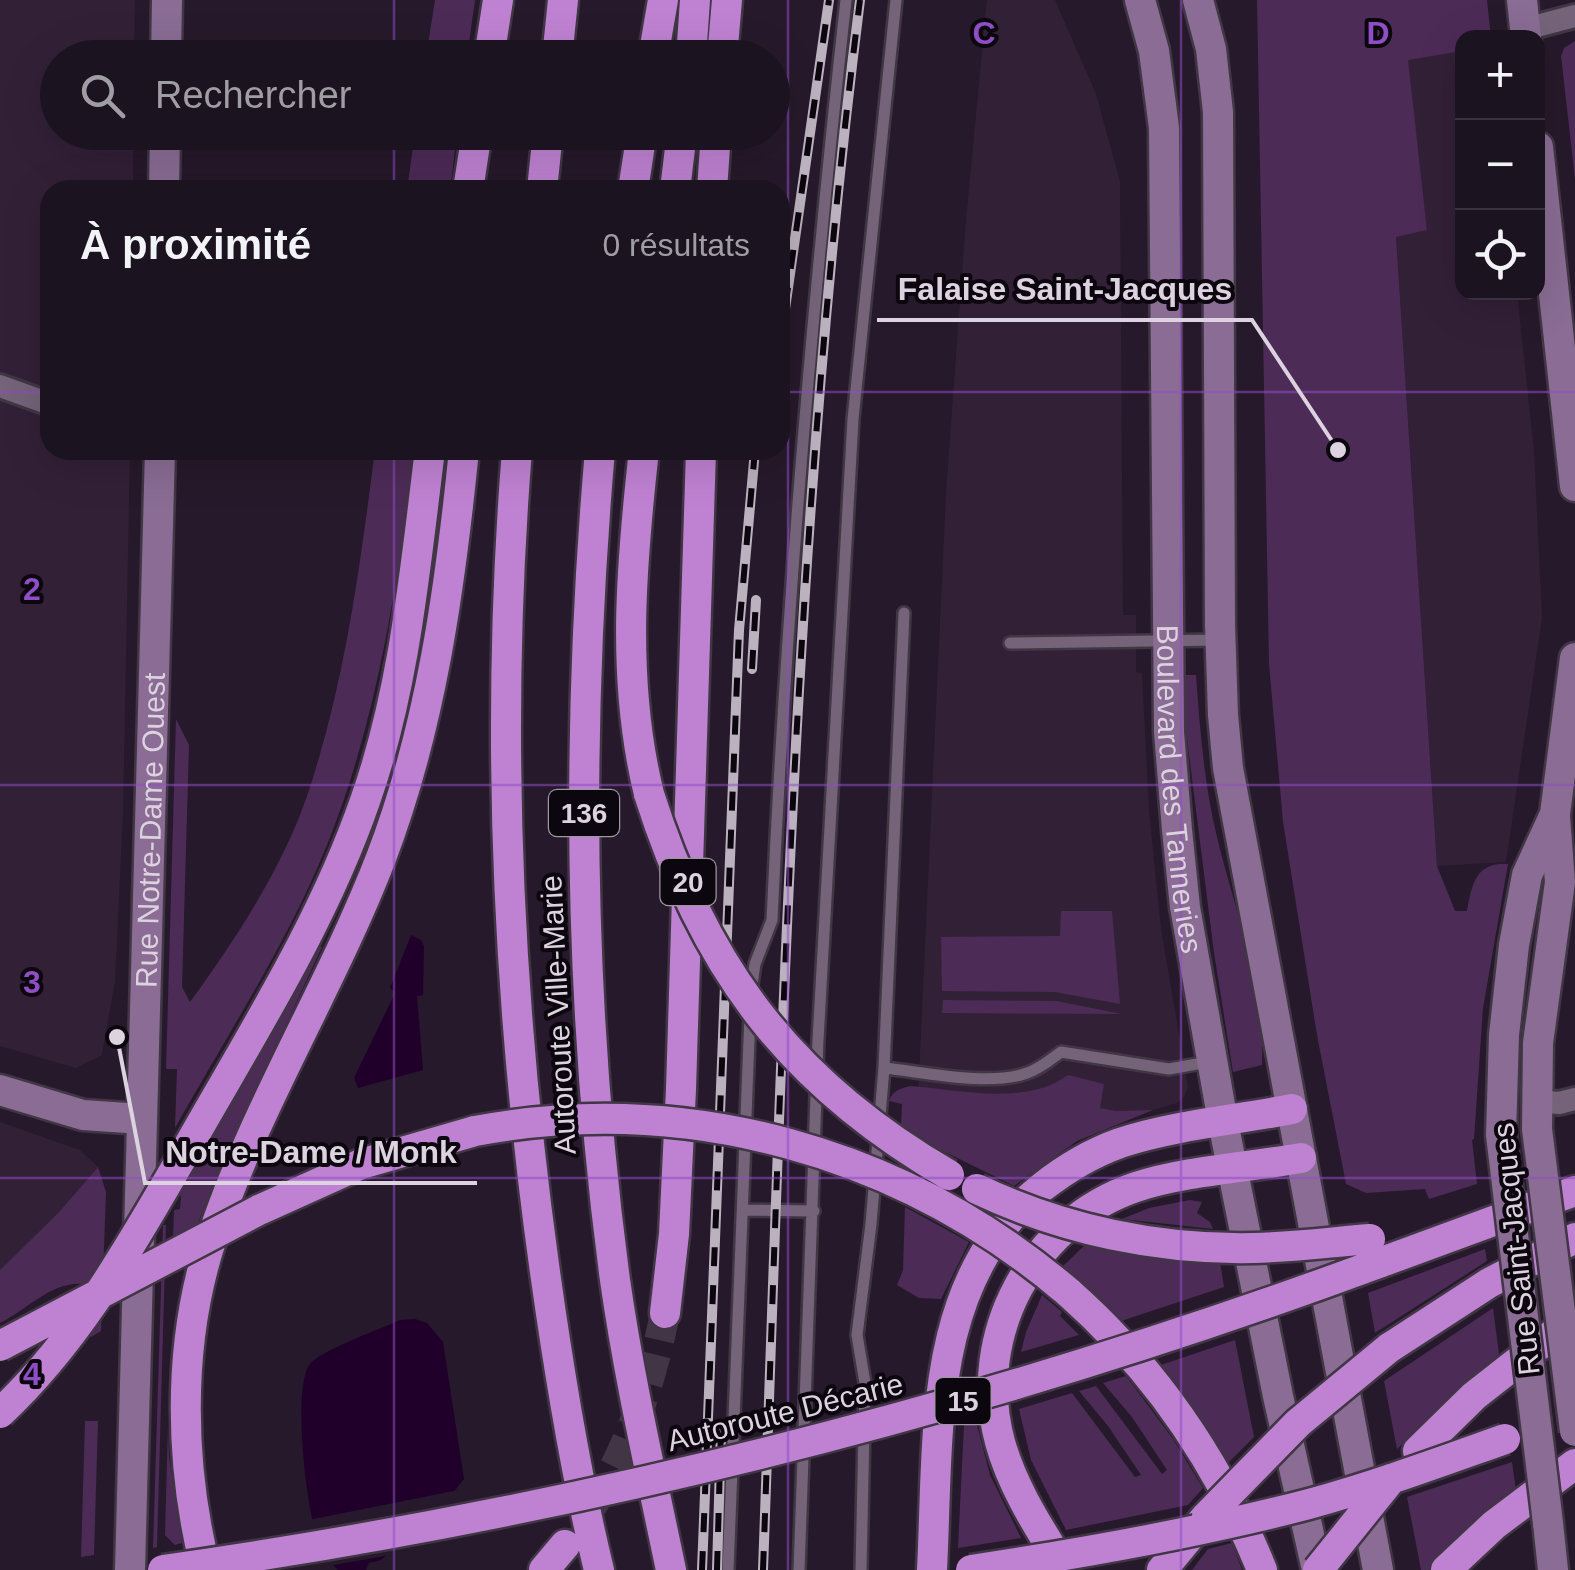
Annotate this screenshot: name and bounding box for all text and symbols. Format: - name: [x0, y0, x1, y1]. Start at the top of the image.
- text: C: [972, 15, 996, 51]
- text: D: [1366, 15, 1390, 51]
- map controls: [1455, 30, 1545, 300]
- button: +: [1455, 30, 1545, 120]
- search box: [40, 40, 790, 150]
- icon: search: [75, 68, 130, 123]
- text: Rechercher: [155, 74, 351, 116]
- button: −: [1455, 120, 1545, 210]
- button: locate: [1455, 210, 1545, 300]
- text: À proximité: [80, 221, 311, 268]
- text: 0 résultats: [602, 227, 750, 263]
- callout: Falaise Saint-Jacques: [877, 258, 1252, 320]
- text: Falaise Saint-Jacques: [898, 271, 1232, 307]
- text: 2: [23, 571, 41, 607]
- street label: Boulevard des Tanneries: [1152, 624, 1209, 956]
- street label: Rue Notre-Dame Ouest: [129, 672, 171, 988]
- road number: 136: [549, 790, 619, 836]
- road number: 20: [660, 859, 716, 905]
- street label: Autoroute Ville-Marie: [534, 875, 582, 1155]
- text: 3: [23, 964, 41, 1000]
- callout: Notre-Dame / Monk: [145, 1121, 477, 1183]
- street label: Rue Saint-Jacques: [1486, 1121, 1546, 1377]
- text: Notre-Dame / Monk: [165, 1134, 457, 1170]
- text: 4: [23, 1356, 41, 1392]
- street label: Autoroute Décarie: [664, 1367, 906, 1457]
- road number: 15: [936, 1378, 990, 1424]

